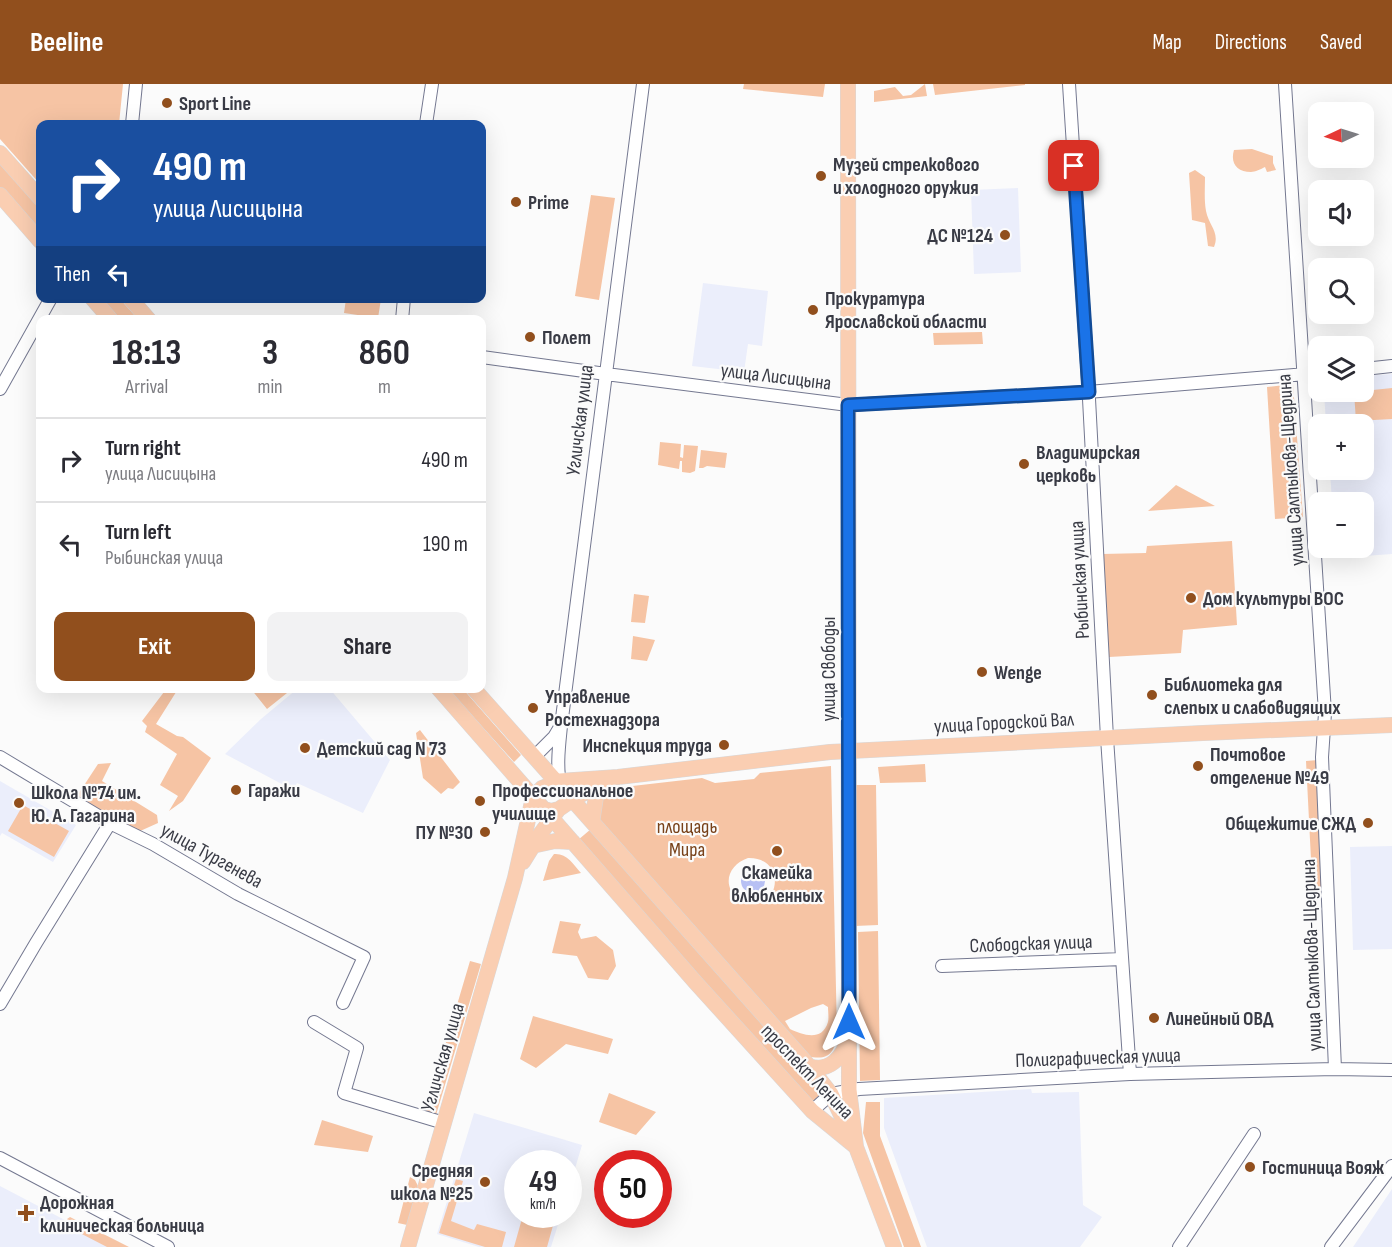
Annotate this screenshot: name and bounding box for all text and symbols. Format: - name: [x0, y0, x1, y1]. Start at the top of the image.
- text: Beeline: [30, 26, 103, 59]
- text: Map: [1152, 30, 1182, 55]
- text: Directions: [1215, 30, 1287, 55]
- text: Saved: [1320, 30, 1362, 55]
- place label: Sport Line: [179, 92, 251, 116]
- marker: Sport Line: [160, 96, 174, 110]
- north arrow: [1308, 102, 1374, 168]
- map controls: [1308, 102, 1374, 558]
- pin: [1048, 140, 1099, 191]
- text: 490 m: [153, 142, 247, 193]
- icon: right: [54, 144, 132, 222]
- icon: arrive: [1057, 149, 1090, 182]
- place label: Музей стрелкового и холодного оружия: [833, 153, 979, 200]
- marker: Музей стрелкового и холодного оружия: [814, 169, 828, 183]
- button: sound: [1308, 180, 1374, 246]
- place label: Prime: [528, 191, 569, 215]
- text: улица Лисицына: [153, 193, 303, 225]
- marker: Prime: [509, 195, 523, 209]
- place label: ДС №124: [927, 224, 993, 248]
- marker: ДС №124: [998, 228, 1012, 242]
- icon: left: [102, 258, 135, 291]
- button: search: [1308, 258, 1374, 324]
- text: Then: [54, 261, 90, 288]
- place label: Прокуратура Ярославской области: [825, 287, 987, 334]
- marker: Прокуратура Ярославской области: [806, 303, 820, 317]
- place label: Полет: [542, 326, 591, 350]
- marker: Полет: [523, 330, 537, 344]
- text: 18:13: [112, 332, 181, 375]
- text: 3: [262, 332, 278, 375]
- text: 860: [359, 332, 410, 375]
- button: layers: [1308, 336, 1374, 402]
- street label: улица Лисицына: [719, 358, 833, 396]
- street label: Угличская улица: [561, 363, 599, 477]
- street label: улица Салтыкова-Щедрина: [1272, 373, 1310, 567]
- text: Arrival: [125, 375, 168, 399]
- text: min: [258, 375, 283, 399]
- text: m: [378, 375, 391, 399]
- button: +: [1308, 414, 1374, 480]
- text: Turn right: [105, 435, 181, 462]
- place label: Владимирская церковь: [1036, 441, 1140, 488]
- icon: right: [54, 444, 87, 477]
- text: 490 m: [422, 447, 468, 474]
- marker: Владимирская церковь: [1017, 457, 1031, 471]
- text: улица Лисицына: [105, 462, 216, 486]
- button: −: [1308, 492, 1374, 558]
- text: Turn left: [105, 519, 171, 546]
- street label: Рыбинская улица: [1065, 520, 1095, 640]
- icon: left: [54, 528, 87, 561]
- text: 190 m: [423, 531, 468, 558]
- text: Рыбинская улица: [105, 546, 223, 570]
- place label: Дом культуры ВОС: [1203, 587, 1344, 611]
- marker: Дом культуры ВОС: [1184, 591, 1198, 605]
- button: Exit: [54, 612, 255, 681]
- button: Share: [267, 612, 468, 681]
- street label: улица Свободы: [817, 617, 841, 721]
- place label: Wenge: [994, 661, 1042, 685]
- marker: Wenge: [975, 665, 989, 679]
- place label: Библиотека для слепых и слабовидящих: [1164, 673, 1341, 720]
- place label: Управление Ростехнадзора: [545, 685, 660, 732]
- marker: Библиотека для слепых и слабовидящих: [1145, 688, 1159, 702]
- marker: Управление Ростехнадзора: [526, 701, 540, 715]
- street label: улица Городской Вал: [933, 707, 1075, 739]
- place label: Инспекция труда: [582, 734, 712, 758]
- place label: Детский сад N 73: [317, 737, 447, 761]
- marker: Инспекция труда: [717, 738, 731, 752]
- marker: Детский сад N 73: [298, 741, 312, 755]
- place label: Почтовое отделение №49: [1210, 743, 1329, 790]
- marker: Почтовое отделение №49: [1191, 759, 1205, 773]
- place label: Гаражи: [248, 779, 300, 803]
- place label: Профессиональное училище: [492, 779, 633, 826]
- place label: Школа №74 им. Ю. А. Гагарина: [31, 781, 141, 828]
- marker: Гаражи: [229, 783, 243, 797]
- marker: Профессиональное училище: [473, 794, 487, 808]
- marker: Школа №74 им. Ю. А. Гагарина: [12, 796, 26, 810]
- place label: Общежитие СЖД: [1225, 812, 1357, 836]
- park label: площадь Мира: [657, 815, 717, 862]
- marker: Общежитие СЖД: [1361, 816, 1375, 830]
- street label: улица Тургенева: [156, 818, 267, 894]
- place label: ПУ №30: [416, 821, 473, 845]
- marker: ПУ №30: [478, 825, 492, 839]
- marker: Скамейка влюбленных: [770, 844, 784, 858]
- street label: улица Салтыкова-Щедрина: [1297, 858, 1327, 1052]
- place label: Скамейка влюбленных: [731, 861, 823, 908]
- street label: Слободская улица: [969, 930, 1093, 958]
- position arrow: [817, 990, 881, 1054]
- street label: Угличская улица: [416, 1000, 470, 1114]
- place label: Линейный ОВД: [1165, 1007, 1274, 1031]
- marker: Линейный ОВД: [1147, 1011, 1161, 1025]
- street label: проспект Ленина: [756, 1019, 859, 1124]
- street label: Полиграфическая улица: [1015, 1043, 1181, 1073]
- speed limit sign: 50: [594, 1150, 672, 1228]
- place label: Гостиница Вояж: [1262, 1156, 1385, 1180]
- place label: Средняя школа №25: [390, 1159, 473, 1206]
- marker: Гостиница Вояж: [1243, 1160, 1257, 1174]
- text: 49: [529, 1164, 557, 1200]
- marker: Средняя школа №25: [478, 1175, 492, 1189]
- place label: Дорожная клиническая больница: [40, 1191, 204, 1238]
- text: km/h: [530, 1195, 556, 1214]
- marker: Дорожная клиническая больница: [17, 1204, 35, 1222]

